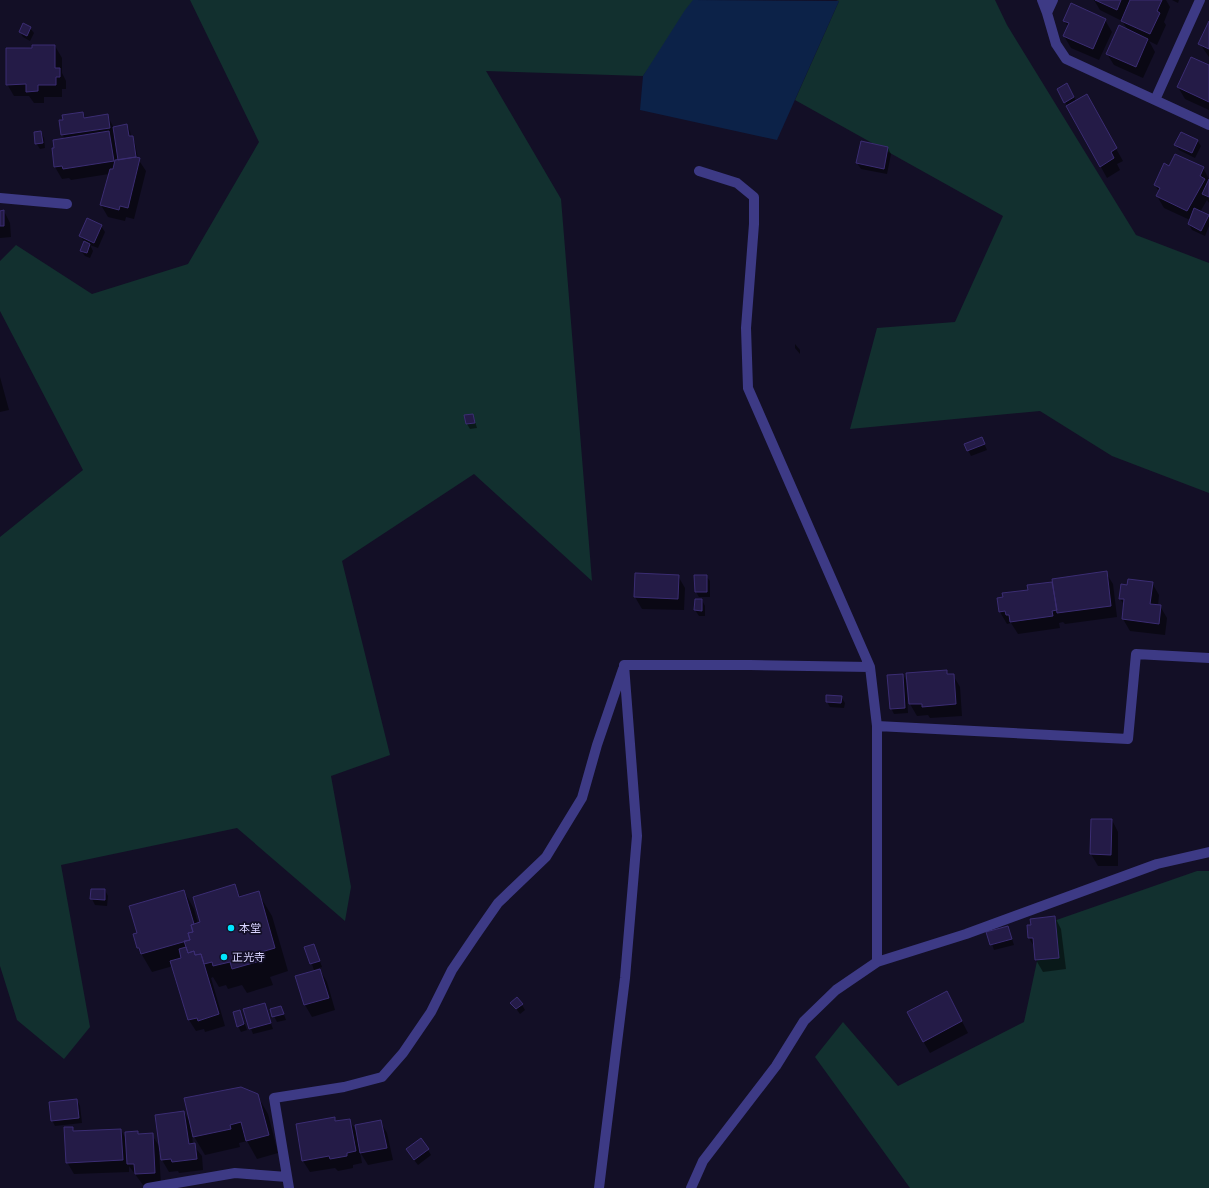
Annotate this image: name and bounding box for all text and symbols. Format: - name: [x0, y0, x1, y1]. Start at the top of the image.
- place label: 本堂: [239, 922, 261, 934]
- marker: 本堂: [226, 923, 236, 933]
- place label: 正光寺: [232, 951, 265, 963]
- marker: 正光寺: [219, 952, 229, 962]

